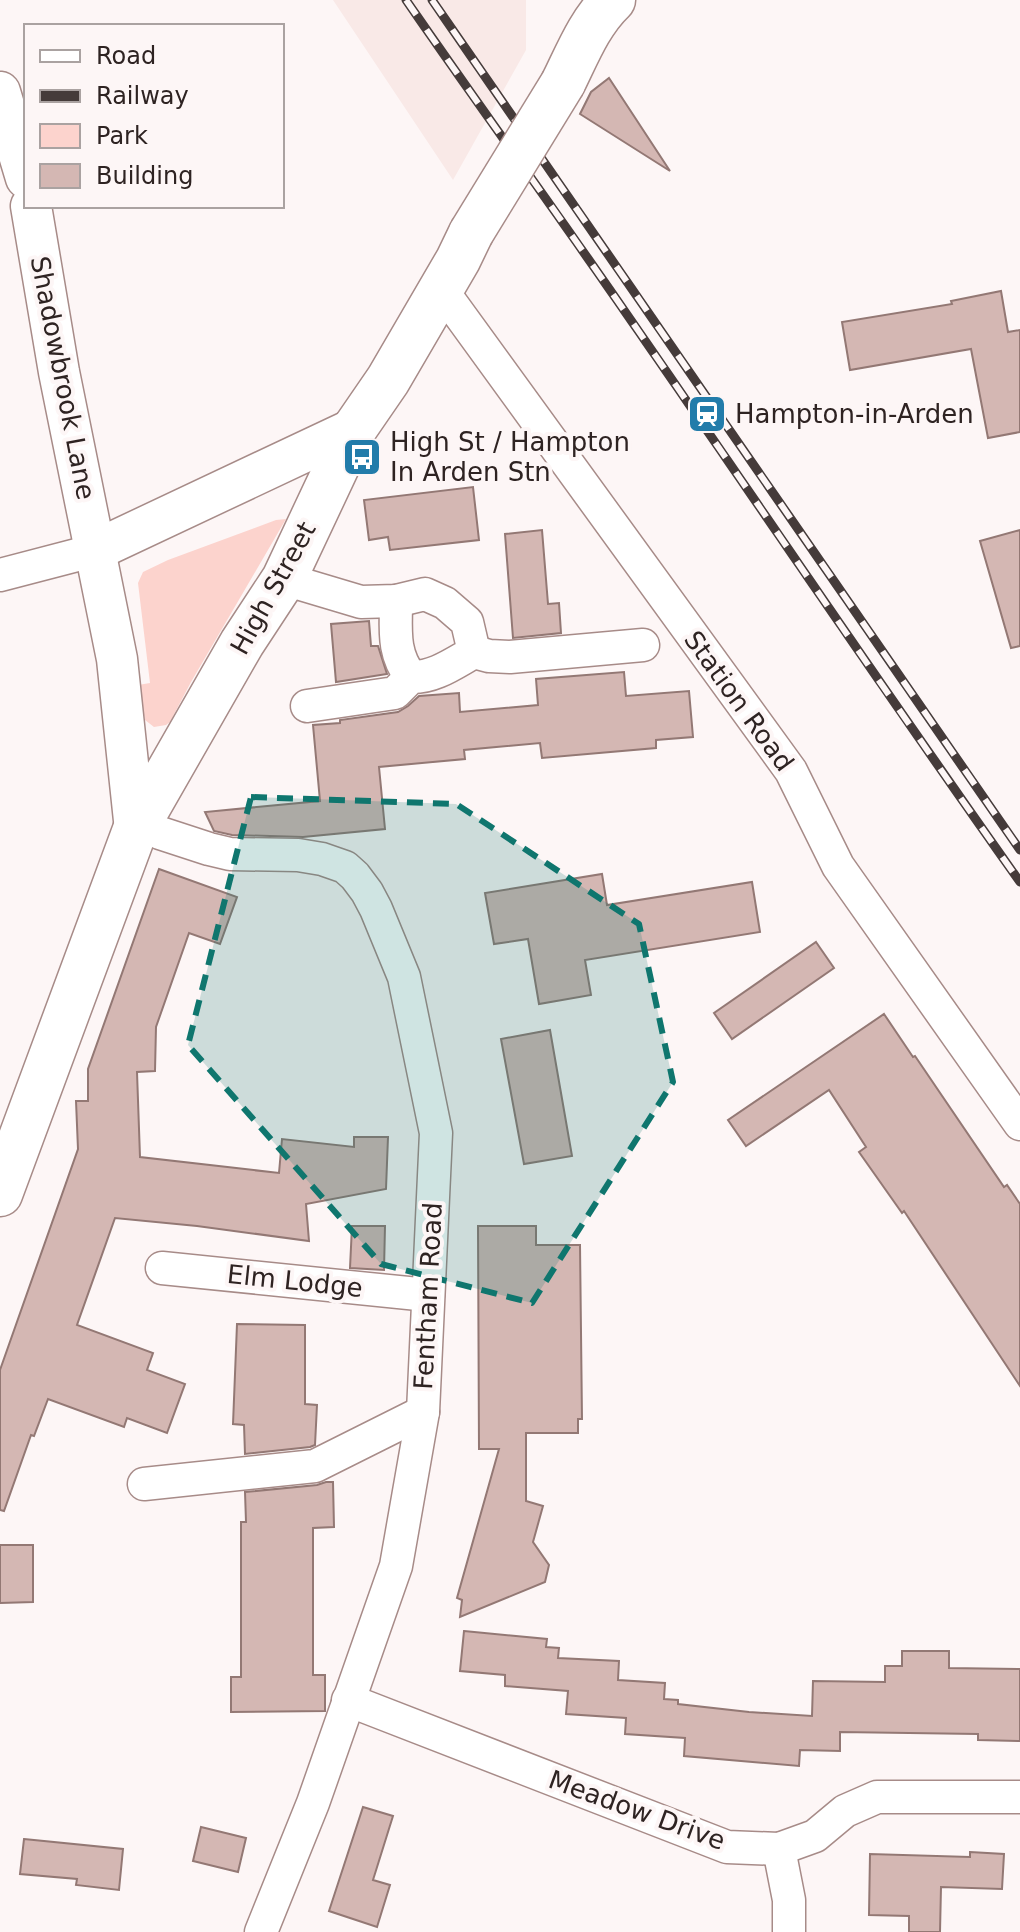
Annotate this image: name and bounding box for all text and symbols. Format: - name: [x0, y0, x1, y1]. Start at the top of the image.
- legend: [24, 24, 284, 208]
- text: Road: [96, 42, 156, 70]
- text: Railway: [96, 82, 189, 110]
- text: Park: [96, 122, 148, 150]
- text: Building: [96, 162, 193, 190]
- street label: Shadowbrook Lane: [25, 254, 101, 502]
- station icon: Hampton-in-Arden: [686, 393, 728, 435]
- place label: Hampton-in-Arden: [735, 399, 974, 429]
- place label: High St / Hampton In Arden Stn: [390, 427, 630, 487]
- bus stop icon: High St / Hampton In Arden Stn: [341, 436, 383, 478]
- street label: High Street: [224, 516, 322, 660]
- street label: Station Road: [678, 625, 800, 777]
- street label: Fentham Road: [408, 1202, 448, 1390]
- street label: Elm Lodge: [226, 1259, 364, 1303]
- street label: Meadow Drive: [545, 1764, 729, 1856]

